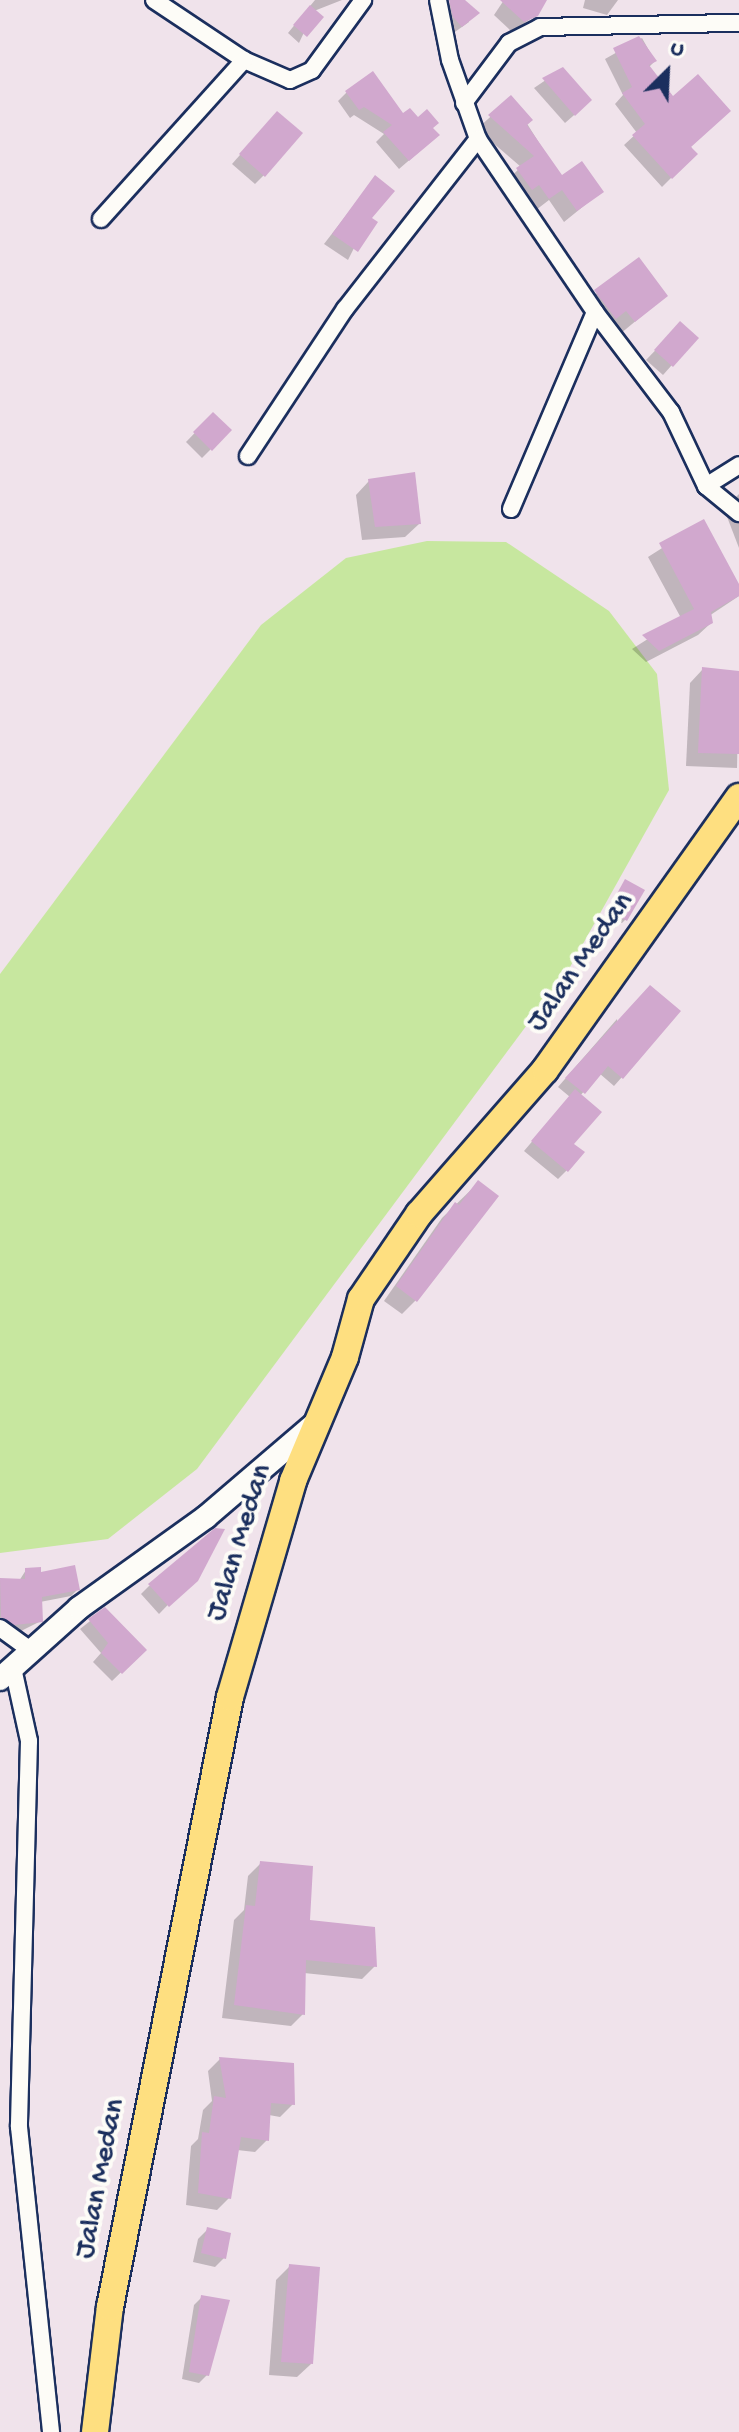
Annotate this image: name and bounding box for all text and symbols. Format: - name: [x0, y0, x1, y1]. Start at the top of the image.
- north arrow: [627, 32, 707, 112]
- text: U: [666, 36, 688, 65]
- street label: Jalan Medan: [521, 886, 643, 1040]
- street label: Jalan Medan: [200, 1460, 282, 1626]
- street label: Jalan Medan: [69, 2096, 135, 2262]

